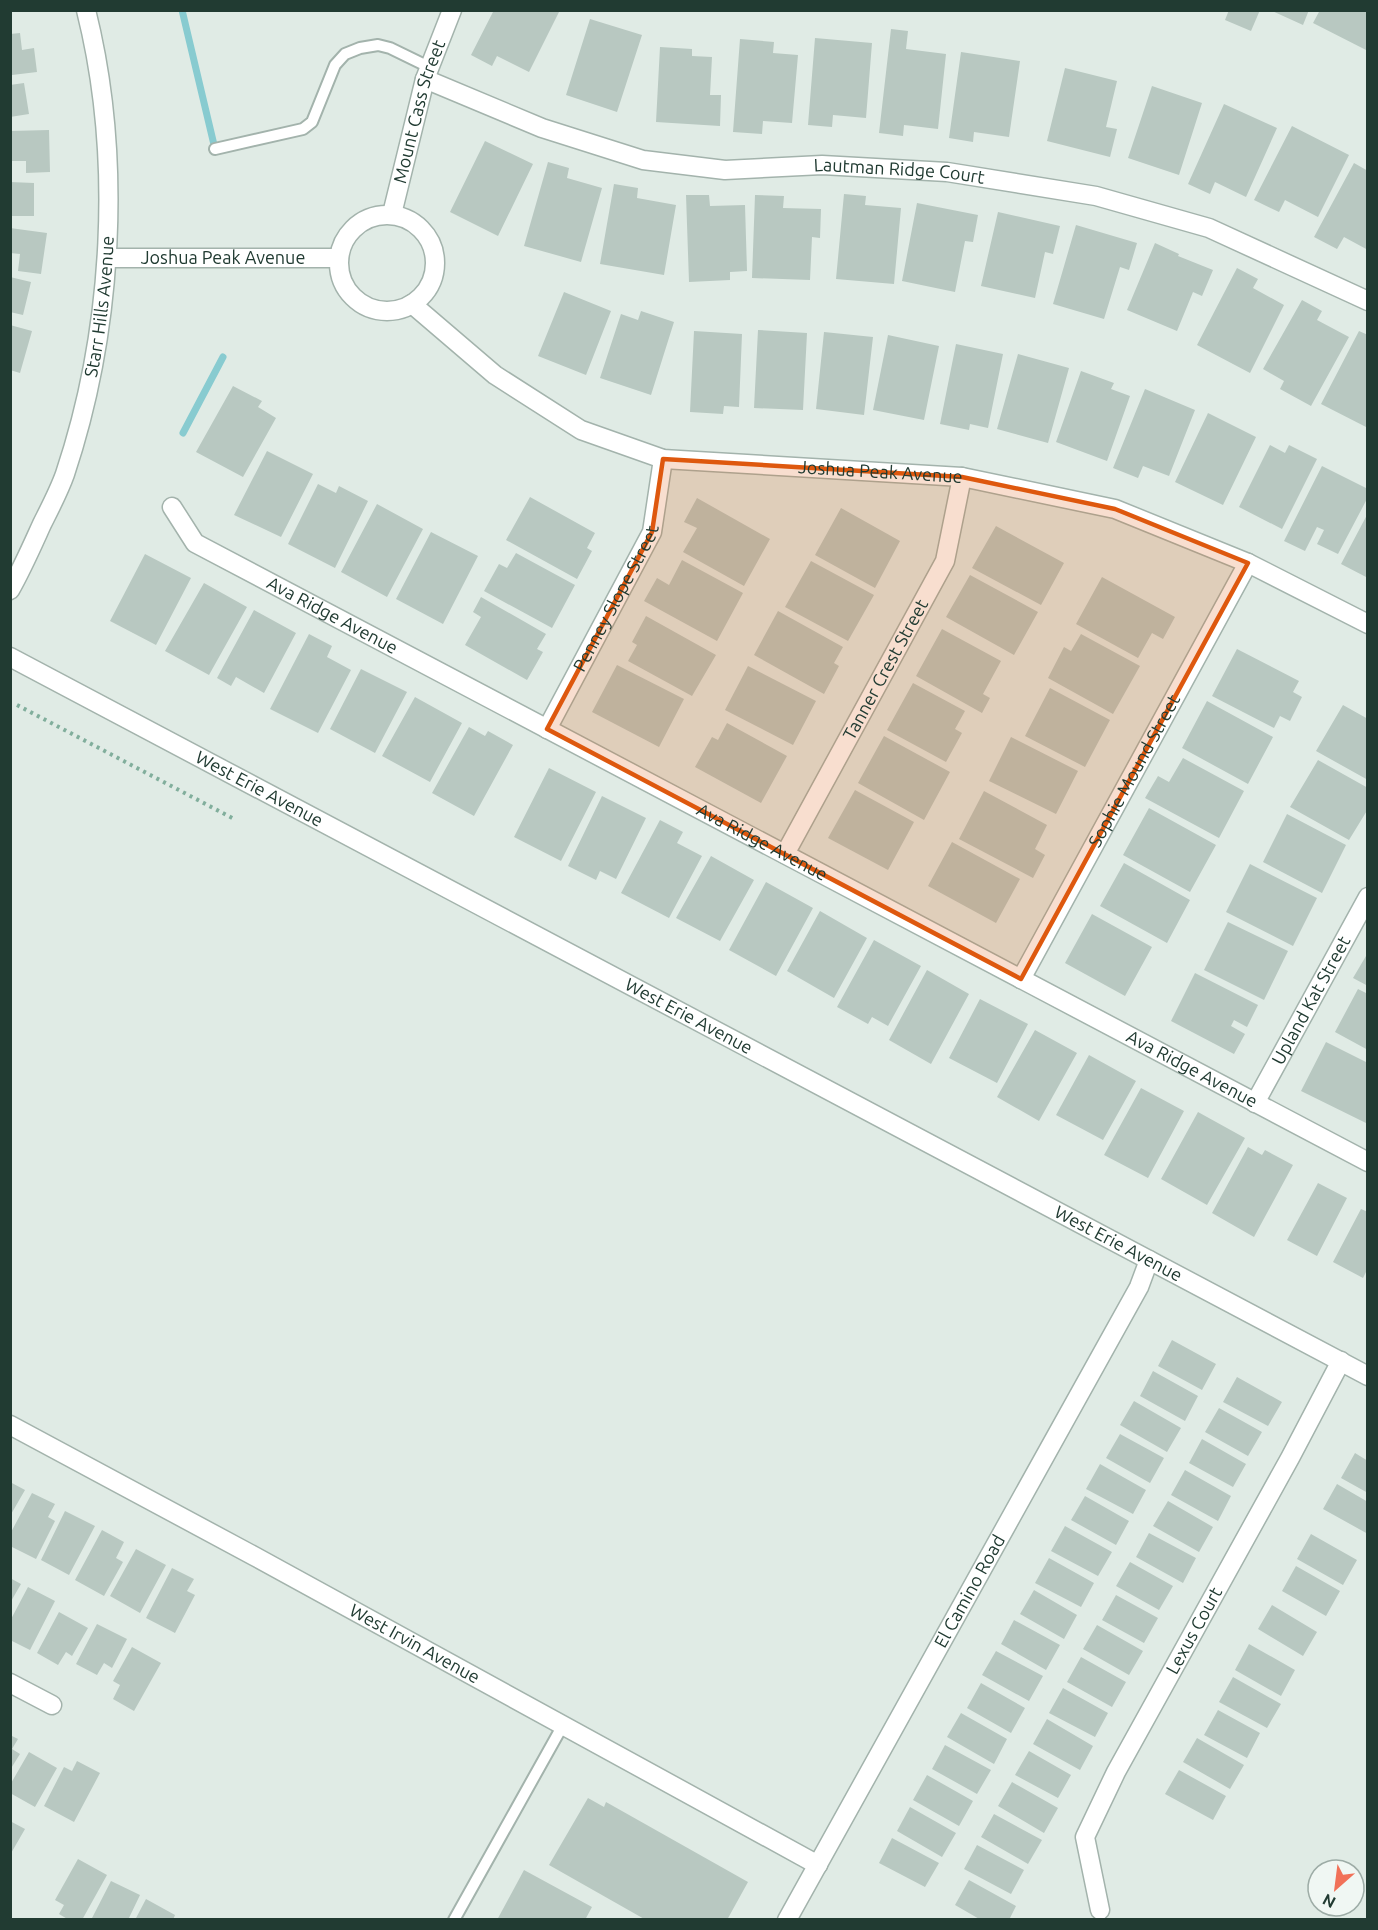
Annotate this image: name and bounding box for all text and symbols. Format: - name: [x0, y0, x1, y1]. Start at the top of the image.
- street label: Mount Cass Street: [389, 37, 448, 185]
- street label: Lautman Ridge Court: [813, 154, 986, 187]
- street label: Starr Hills Avenue: [80, 235, 117, 379]
- street label: Joshua Peak Avenue: [141, 247, 305, 267]
- street label: Joshua Peak Avenue: [798, 456, 963, 486]
- street label: Penney Slope Street: [569, 524, 662, 675]
- street label: Ava Ridge Avenue: [264, 572, 402, 657]
- street label: Tanner Crest Street: [838, 595, 931, 743]
- street label: Sophie Mound Street: [1084, 691, 1183, 850]
- street label: West Erie Avenue: [193, 746, 327, 830]
- street label: Ava Ridge Avenue: [694, 799, 831, 884]
- street label: Upland Kat Street: [1267, 932, 1354, 1068]
- street label: West Erie Avenue: [622, 974, 756, 1057]
- street label: Ava Ridge Avenue: [1124, 1026, 1261, 1111]
- street label: West Erie Avenue: [1052, 1201, 1186, 1285]
- street label: El Camino Road: [930, 1531, 1008, 1651]
- street label: Lexus Court: [1161, 1583, 1225, 1677]
- street label: West Irvin Avenue: [346, 1599, 484, 1687]
- north arrow: [1306, 1858, 1366, 1918]
- text: N: [1319, 1890, 1338, 1912]

